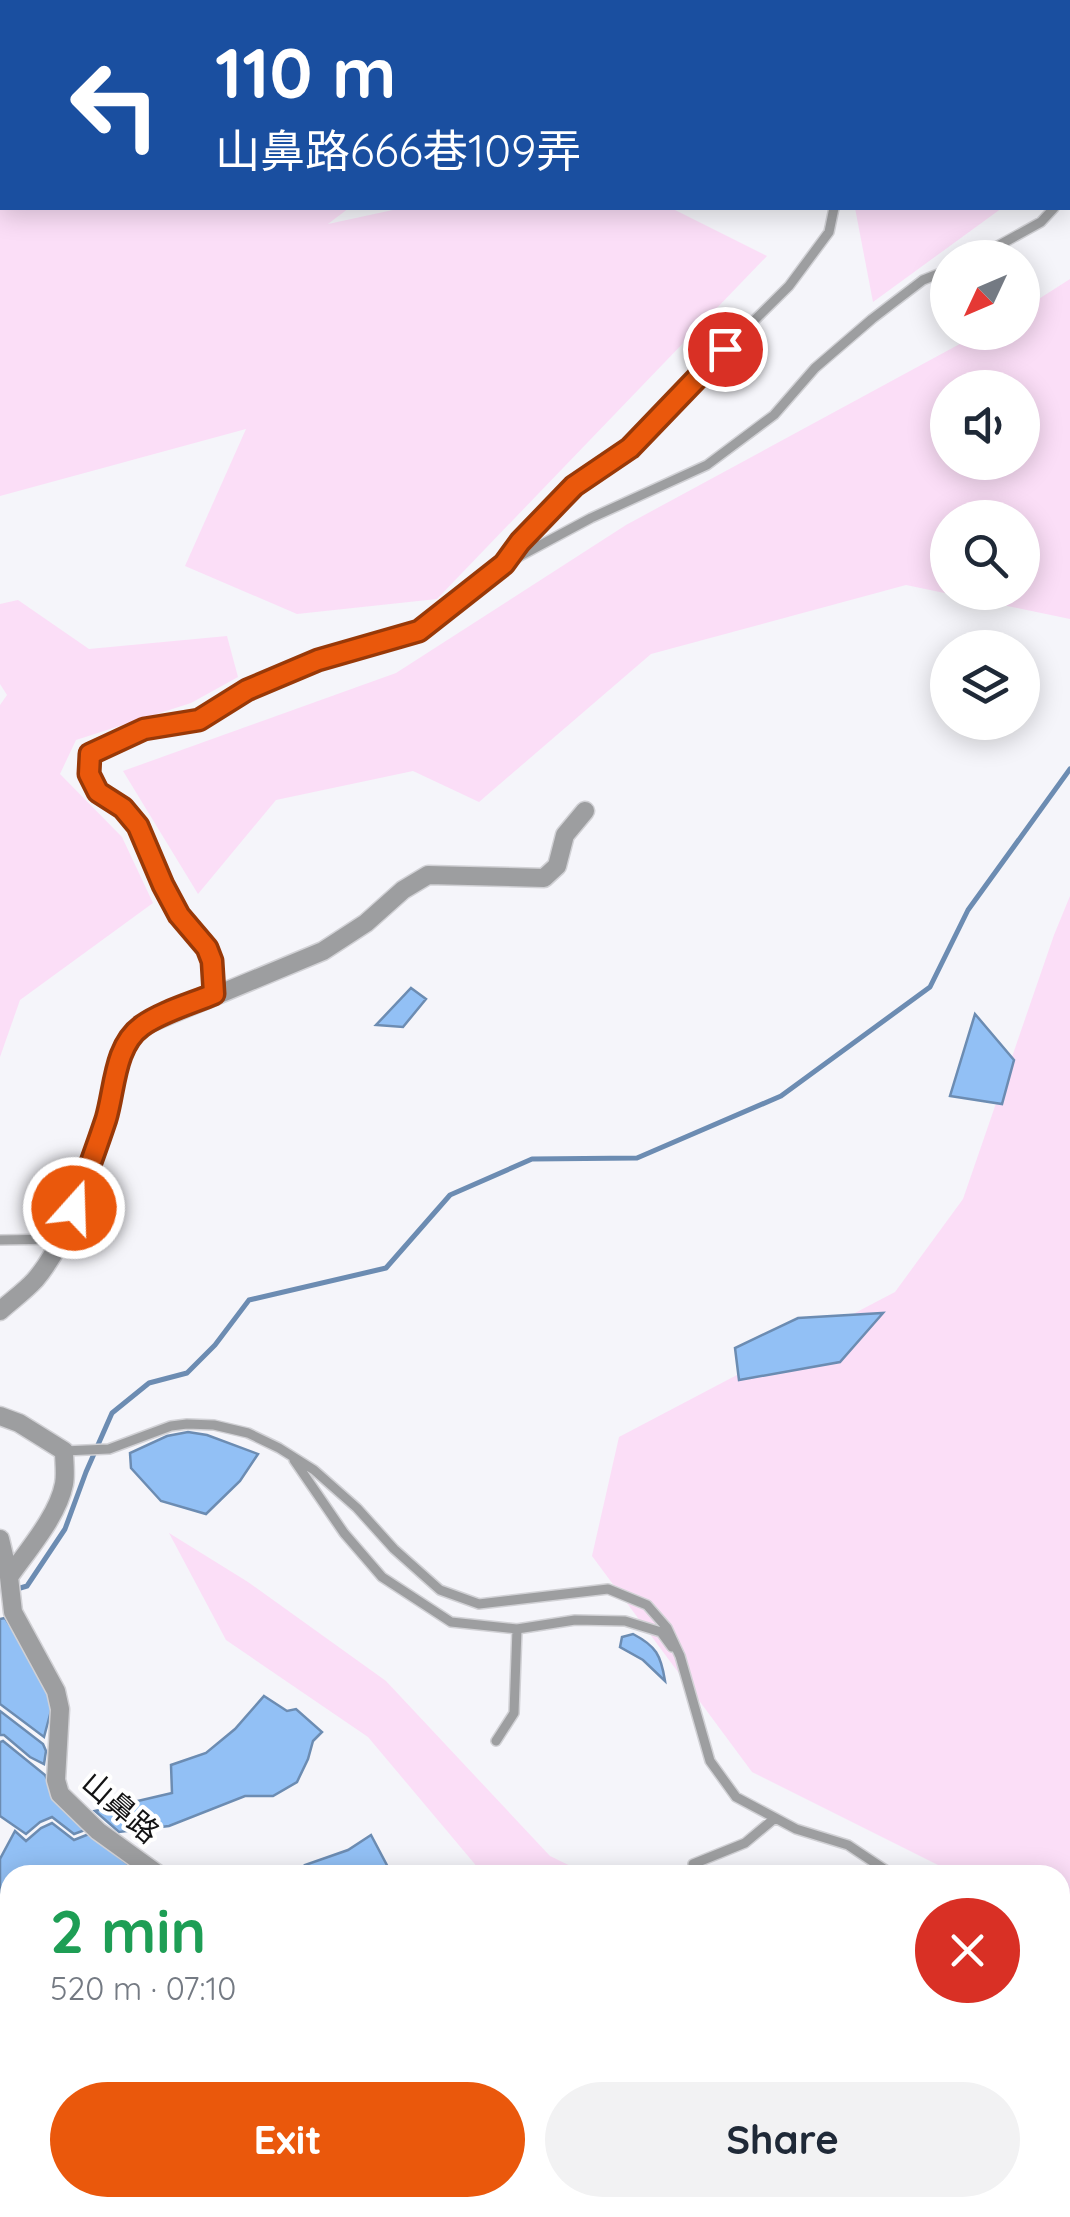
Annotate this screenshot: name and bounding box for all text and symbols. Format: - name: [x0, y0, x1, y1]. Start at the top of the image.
- text: 110 m: [215, 28, 397, 116]
- icon: left: [50, 40, 180, 170]
- text: 山鼻路666巷109弄: [215, 122, 581, 178]
- north arrow: [930, 240, 1040, 350]
- map controls: [930, 240, 1040, 740]
- pin: [683, 307, 768, 392]
- icon: arrive: [698, 322, 753, 377]
- button: sound: [930, 370, 1040, 480]
- button: search: [930, 500, 1040, 610]
- button: layers: [930, 630, 1040, 740]
- position arrow: [22, 1156, 126, 1260]
- street label: 山鼻路: [75, 1763, 167, 1851]
- text: 2 min: [50, 1893, 206, 1968]
- button: close: [915, 1898, 1020, 2003]
- text: 520 m · 07:10: [50, 1968, 236, 2008]
- button: Exit: [50, 2082, 525, 2197]
- button: Share: [545, 2082, 1020, 2197]

